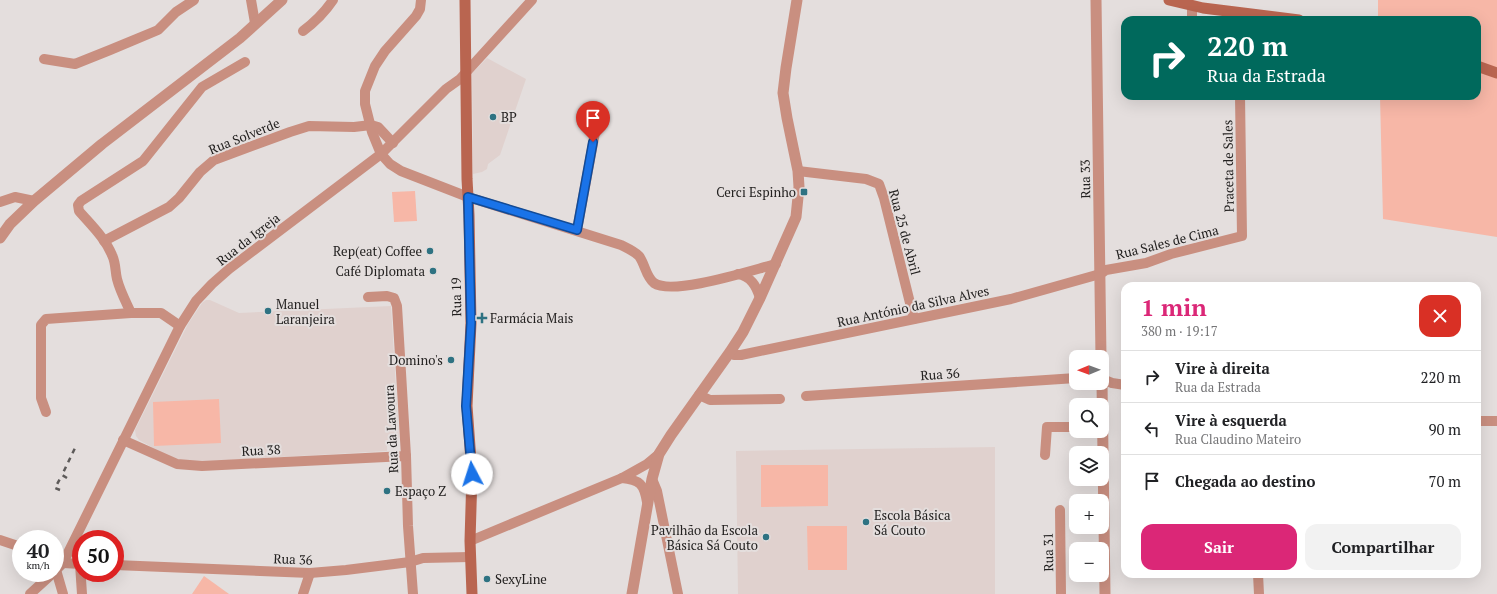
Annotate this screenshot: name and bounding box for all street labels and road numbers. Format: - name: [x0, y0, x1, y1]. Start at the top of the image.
- street label: Rua Solverde: [206, 114, 282, 158]
- street label: Praceta de Sales: [1218, 119, 1238, 213]
- street label: Rua 33: [1076, 159, 1094, 199]
- street label: Rua 25 de Abril: [885, 187, 925, 277]
- street label: Rua da Igreja: [213, 208, 284, 269]
- street label: Rua Sales de Cima: [1114, 220, 1221, 263]
- street label: Rua 19: [447, 277, 465, 317]
- street label: Rua António da Silva Alves: [835, 281, 991, 331]
- street label: Rua 36: [920, 364, 960, 384]
- street label: Rua da Lavoura: [380, 384, 402, 474]
- street label: Rua 38: [241, 440, 281, 460]
- street label: Rua 31: [1039, 532, 1057, 572]
- street label: Rua 36: [273, 549, 313, 569]

